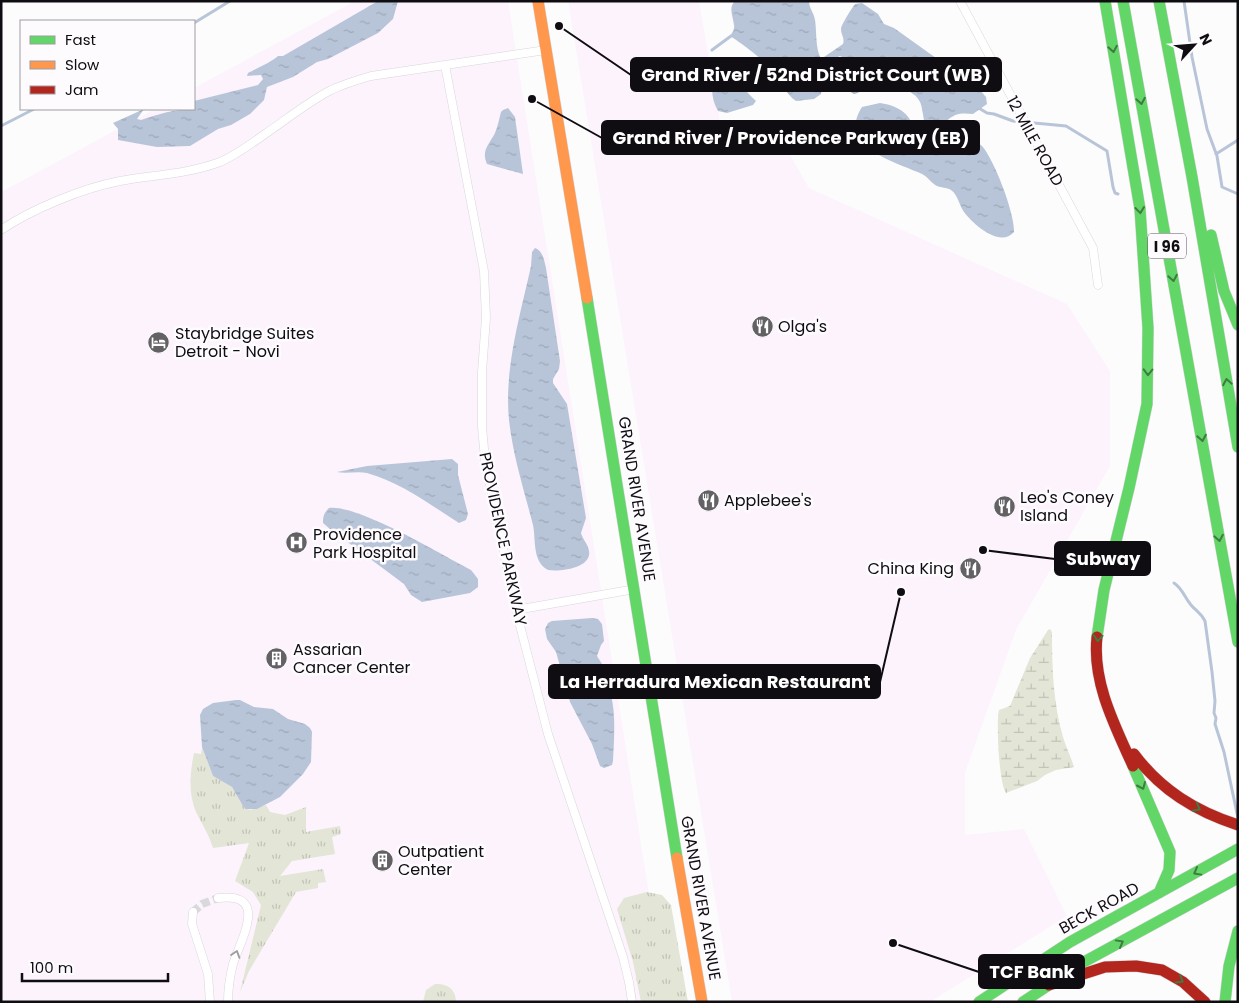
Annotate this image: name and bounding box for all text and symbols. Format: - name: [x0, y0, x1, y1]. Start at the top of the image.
- legend: [20, 20, 195, 110]
- north arrow: [1169, 20, 1219, 70]
- text: Fast: [65, 29, 96, 50]
- text: N: [1194, 30, 1217, 48]
- one-way arrow: [1107, 45, 1117, 54]
- text: Slow: [65, 54, 100, 75]
- callout: Grand River / 52nd District Court (WB): [631, 58, 1001, 91]
- text: Grand River / 52nd District Court (WB): [641, 62, 991, 87]
- text: Jam: [65, 79, 99, 100]
- street label: 12 MILE ROAD: [1001, 92, 1069, 190]
- one-way arrow: [1136, 97, 1146, 105]
- callout: Grand River / Providence Parkway (EB): [602, 121, 979, 154]
- text: Grand River / Providence Parkway (EB): [613, 125, 969, 150]
- one-way arrow: [1134, 206, 1145, 214]
- road number: I 96: [1148, 234, 1186, 258]
- one-way arrow: [1168, 274, 1178, 282]
- restaurant icon: Olga's: [750, 314, 774, 338]
- place label: Olga's: [778, 315, 827, 338]
- place label: Staybridge Suites Detroit - Novi: [175, 322, 314, 363]
- hotel icon: Staybridge Suites Detroit - Novi: [147, 330, 171, 354]
- one-way arrow: [1143, 368, 1153, 376]
- one-way arrow: [1222, 377, 1232, 386]
- street label: GRAND RIVER AVENUE: [613, 415, 661, 583]
- one-way arrow: [1196, 434, 1206, 442]
- street label: PROVIDENCE PARKWAY: [473, 450, 533, 629]
- place label: Leo's Coney Island: [1020, 486, 1114, 527]
- restaurant icon: Applebee's: [696, 488, 720, 512]
- place label: Applebee's: [724, 489, 812, 512]
- restaurant icon: Leo's Coney Island: [992, 494, 1016, 518]
- place label: Providence Park Hospital: [313, 523, 417, 564]
- hospital icon: Providence Park Hospital: [285, 531, 309, 555]
- one-way arrow: [1214, 533, 1224, 542]
- callout: Subway: [1055, 542, 1150, 575]
- text: Subway: [1066, 546, 1141, 571]
- restaurant icon: China King: [958, 556, 982, 580]
- place label: China King: [868, 557, 954, 580]
- one-way arrow: [1092, 634, 1103, 642]
- place label: Assarian Cancer Center: [293, 638, 411, 679]
- building icon: Assarian Cancer Center: [265, 646, 289, 670]
- callout: La Herradura Mexican Restaurant: [549, 665, 880, 698]
- text: La Herradura Mexican Restaurant: [559, 669, 871, 694]
- one-way arrow: [1135, 781, 1146, 790]
- one-way arrow: [1191, 802, 1200, 812]
- street label: GRAND RIVER AVENUE: [675, 814, 727, 982]
- place label: Outpatient Center: [398, 840, 484, 881]
- building icon: Outpatient Center: [370, 848, 394, 872]
- one-way arrow: [1194, 866, 1203, 876]
- street label: BECK ROAD: [1055, 876, 1143, 940]
- one-way arrow: [1114, 939, 1123, 949]
- scale bar: [22, 950, 169, 982]
- one-way arrow: [231, 950, 241, 959]
- callout: TCF Bank: [979, 955, 1084, 988]
- text: 100 m: [30, 957, 73, 978]
- text: TCF Bank: [989, 959, 1076, 984]
- one-way arrow: [1174, 974, 1183, 984]

